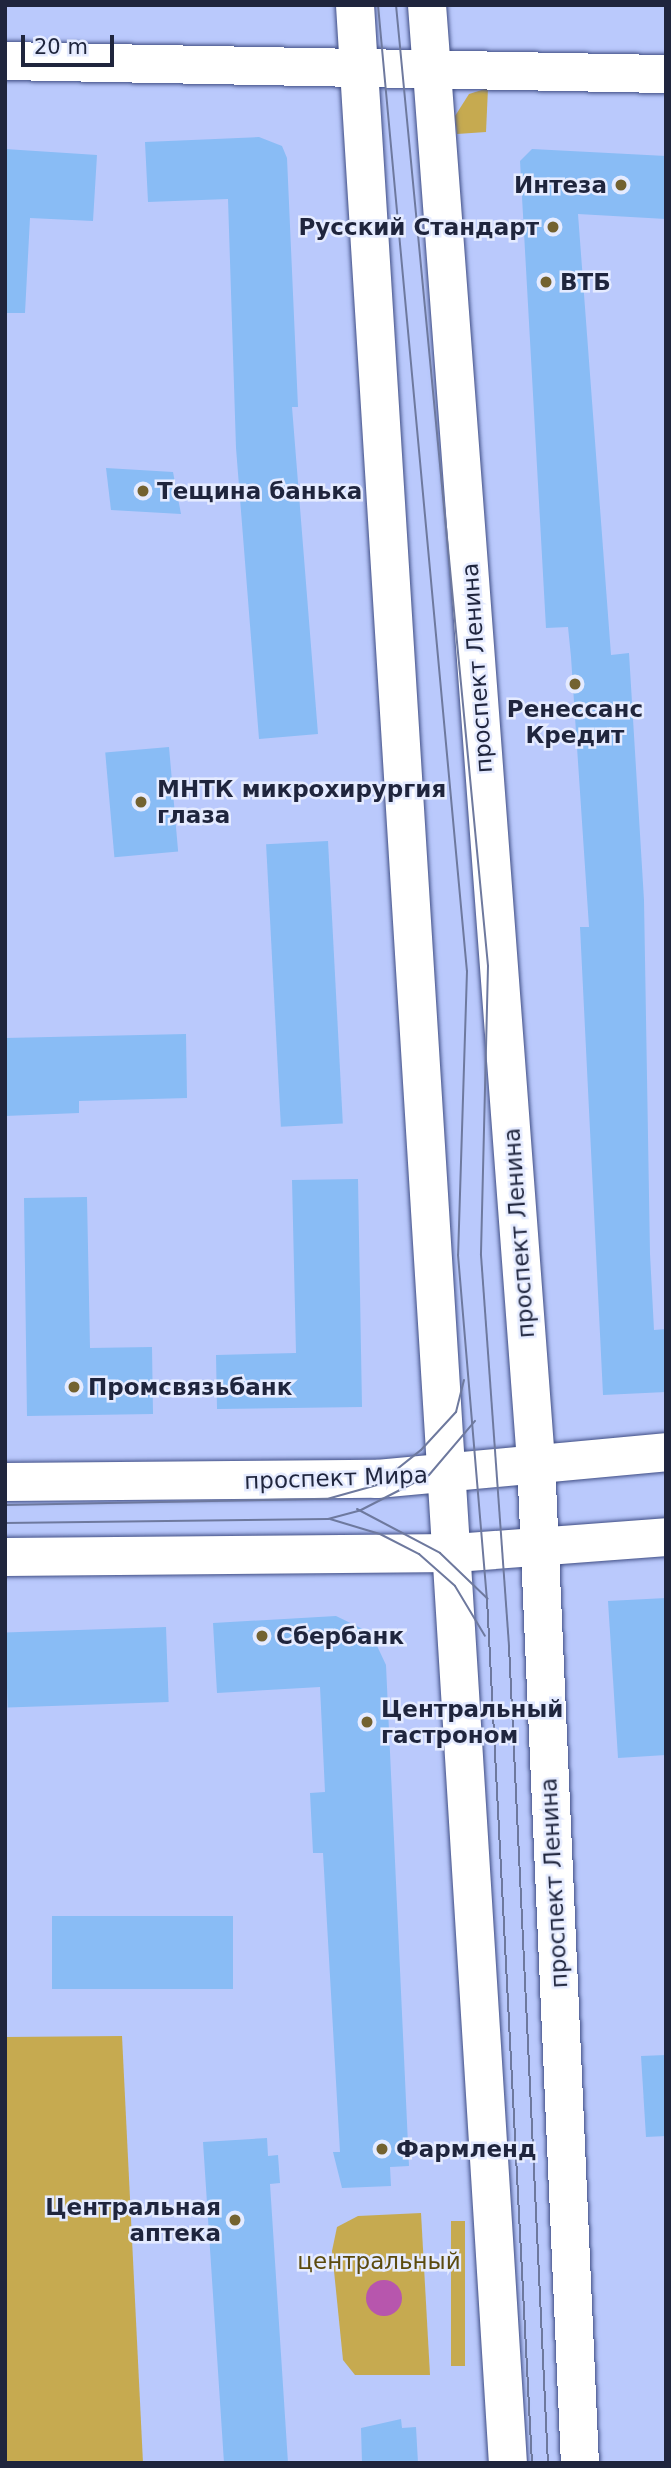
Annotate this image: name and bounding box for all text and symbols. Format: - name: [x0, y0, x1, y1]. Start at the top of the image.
- scale bar: [24, 21, 117, 65]
- text: 20 m: [34, 35, 88, 59]
- place label: Интеза: [514, 171, 607, 199]
- marker: Интеза: [613, 177, 629, 193]
- place label: Русский Стандарт: [299, 213, 539, 241]
- marker: Русский Стандарт: [545, 219, 561, 235]
- place label: ВТБ: [560, 268, 611, 296]
- marker: ВТБ: [538, 274, 554, 290]
- place label: Тещина банька: [157, 477, 362, 505]
- marker: Тещина банька: [135, 483, 151, 499]
- street label: проспект Ленина: [456, 562, 498, 774]
- marker: Ренессанс Кредит: [567, 676, 583, 692]
- place label: Ренессанс Кредит: [507, 695, 643, 749]
- place label: МНТК микрохирургия глаза: [157, 775, 446, 829]
- marker: МНТК микрохирургия глаза: [131, 792, 151, 812]
- street label: проспект Ленина: [498, 1127, 540, 1339]
- place label: Промсвязьбанк: [88, 1373, 292, 1401]
- marker: Промсвязьбанк: [66, 1379, 82, 1395]
- street label: проспект Мира: [244, 1461, 428, 1495]
- place label: Сбербанк: [276, 1622, 404, 1650]
- marker: Сбербанк: [254, 1628, 270, 1644]
- place label: Центральный гастроном: [381, 1695, 563, 1749]
- marker: Центральный гастроном: [359, 1714, 375, 1730]
- street label: проспект Ленина: [535, 1777, 573, 1989]
- place label: Фармленд: [396, 2135, 537, 2163]
- marker: Фармленд: [374, 2141, 390, 2157]
- place label: Центральная аптека: [45, 2193, 221, 2247]
- marker: Центральная аптека: [227, 2212, 243, 2228]
- park label: центральный: [297, 2247, 461, 2275]

